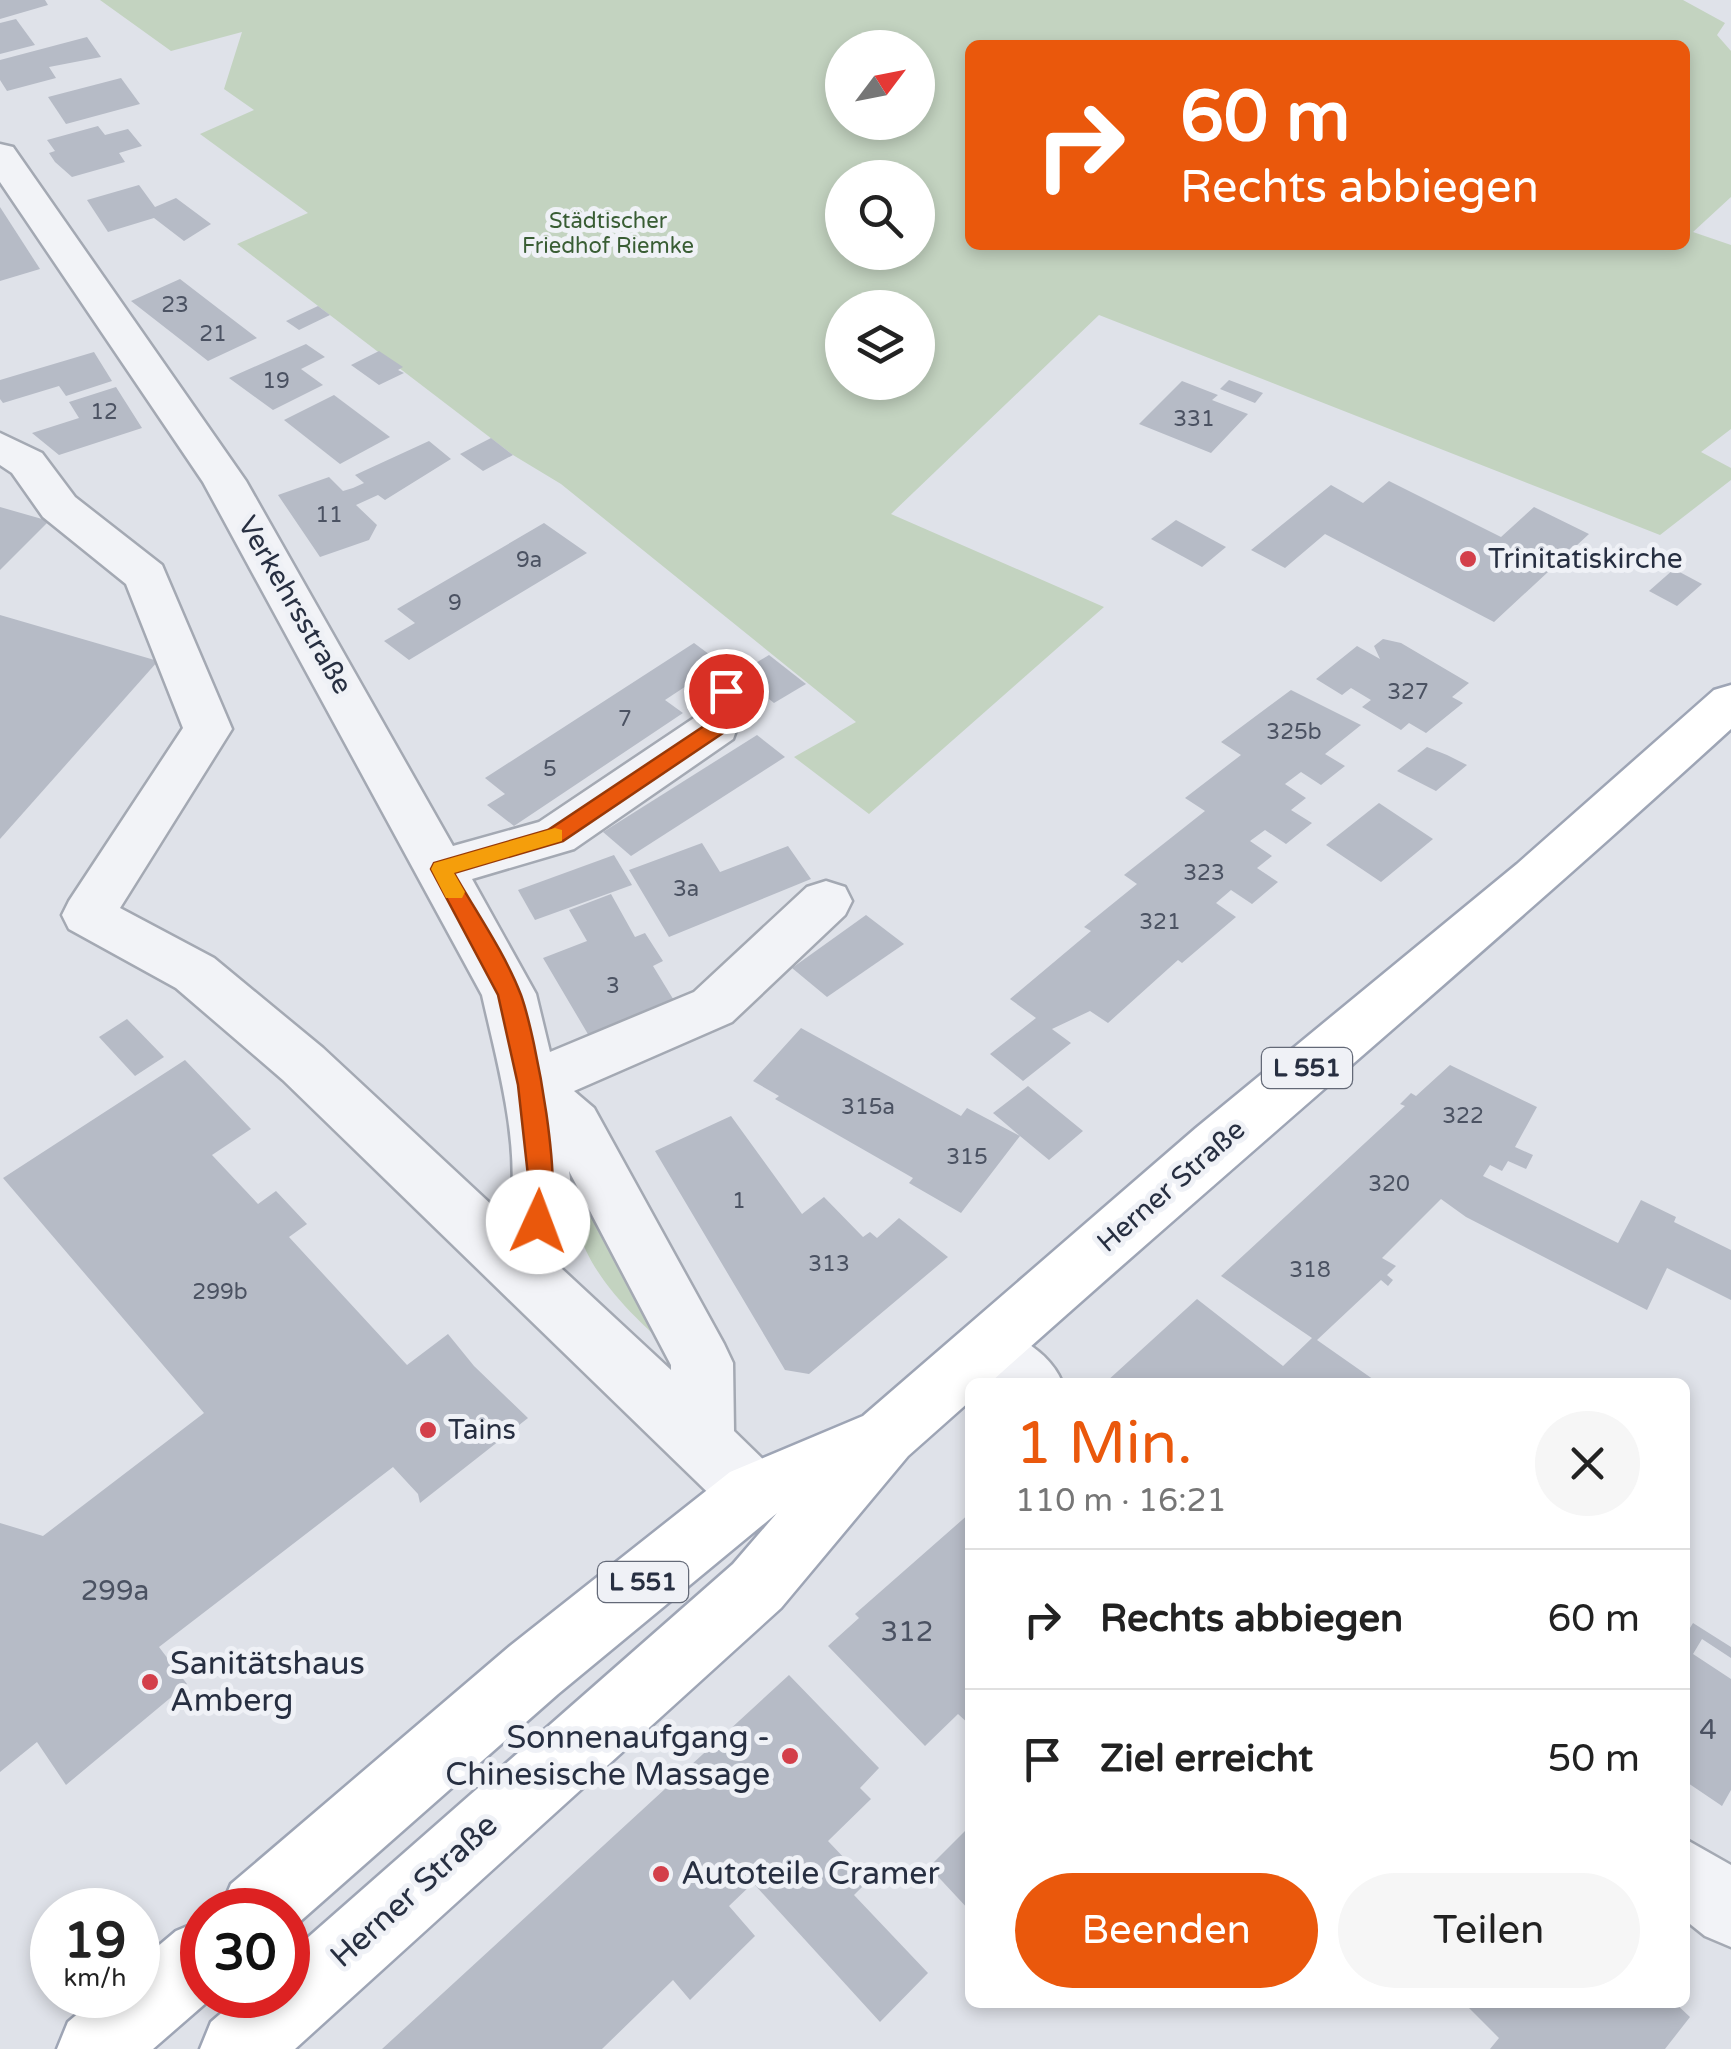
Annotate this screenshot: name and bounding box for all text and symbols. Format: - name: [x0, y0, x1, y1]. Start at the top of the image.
- north arrow: [825, 30, 935, 140]
- map controls: [825, 30, 935, 400]
- text: 60 m: [1180, 76, 1350, 160]
- icon: right: [1015, 80, 1145, 210]
- button: search: [825, 160, 935, 270]
- text: Rechts abbiegen: [1180, 161, 1539, 215]
- park label: Städtischer Friedhof Riemke: [522, 208, 694, 259]
- button: layers: [825, 290, 935, 400]
- house number: 23: [161, 292, 189, 318]
- house number: 21: [199, 321, 227, 347]
- house number: 19: [262, 368, 290, 394]
- house number: 12: [90, 399, 118, 425]
- house number: 331: [1173, 406, 1215, 432]
- house number: 11: [315, 502, 343, 528]
- street label: Verkehrsstraße: [230, 510, 360, 700]
- place label: Trinitatiskirche: [1488, 542, 1683, 576]
- house number: 9a: [516, 547, 542, 573]
- marker: Trinitatiskirche: [1457, 548, 1479, 570]
- house number: 9: [448, 590, 462, 616]
- pin: [684, 649, 769, 734]
- icon: arrive: [699, 664, 754, 719]
- house number: 327: [1387, 679, 1429, 705]
- house number: 7: [618, 706, 632, 732]
- house number: 325b: [1266, 719, 1322, 745]
- house number: 5: [543, 756, 557, 782]
- house number: 323: [1183, 860, 1225, 886]
- house number: 3a: [673, 876, 699, 902]
- house number: 321: [1139, 909, 1181, 935]
- house number: 3: [606, 973, 620, 999]
- road number: L 551: [1262, 1048, 1352, 1088]
- house number: 315a: [841, 1094, 895, 1120]
- house number: 322: [1442, 1103, 1484, 1129]
- street label: Herner Straße: [1090, 1113, 1252, 1259]
- house number: 315: [946, 1144, 988, 1170]
- position arrow: [486, 1170, 590, 1274]
- house number: 320: [1368, 1171, 1410, 1197]
- house number: 1: [732, 1188, 746, 1214]
- house number: 313: [808, 1251, 850, 1277]
- house number: 318: [1289, 1257, 1331, 1283]
- house number: 299b: [192, 1279, 248, 1305]
- text: 1 Min.: [1015, 1408, 1193, 1480]
- button: close: [1535, 1411, 1640, 1516]
- place label: Tains: [448, 1413, 516, 1447]
- marker: Tains: [417, 1419, 439, 1441]
- text: 110 m · 16:21: [1015, 1482, 1227, 1520]
- road number: L 551: [598, 1562, 688, 1602]
- house number: 299a: [81, 1574, 149, 1608]
- icon: right: [1015, 1592, 1070, 1647]
- text: Rechts abbiegen: [1100, 1596, 1403, 1642]
- text: 60 m: [1548, 1596, 1640, 1642]
- house number: 312: [881, 1615, 933, 1649]
- place label: Sanitätshaus Amberg: [170, 1645, 365, 1720]
- marker: Sanitätshaus Amberg: [139, 1671, 161, 1693]
- house number: 4: [1699, 1713, 1717, 1747]
- place label: Sonnenaufgang - Chinesische Massage: [445, 1719, 770, 1794]
- icon: arrive: [1015, 1732, 1070, 1787]
- text: Ziel erreicht: [1100, 1736, 1313, 1782]
- text: 50 m: [1548, 1736, 1640, 1782]
- marker: Sonnenaufgang - Chinesische Massage: [779, 1745, 801, 1767]
- street label: Herner Straße: [323, 1806, 505, 1976]
- place label: Autoteile Cramer: [681, 1855, 940, 1893]
- marker: Autoteile Cramer: [650, 1863, 672, 1885]
- button: Beenden: [1015, 1873, 1318, 1988]
- button: Teilen: [1338, 1873, 1640, 1988]
- speed limit sign: 30: [180, 1888, 310, 2018]
- text: 19: [64, 1911, 126, 1971]
- text: km/h: [64, 1963, 126, 1993]

